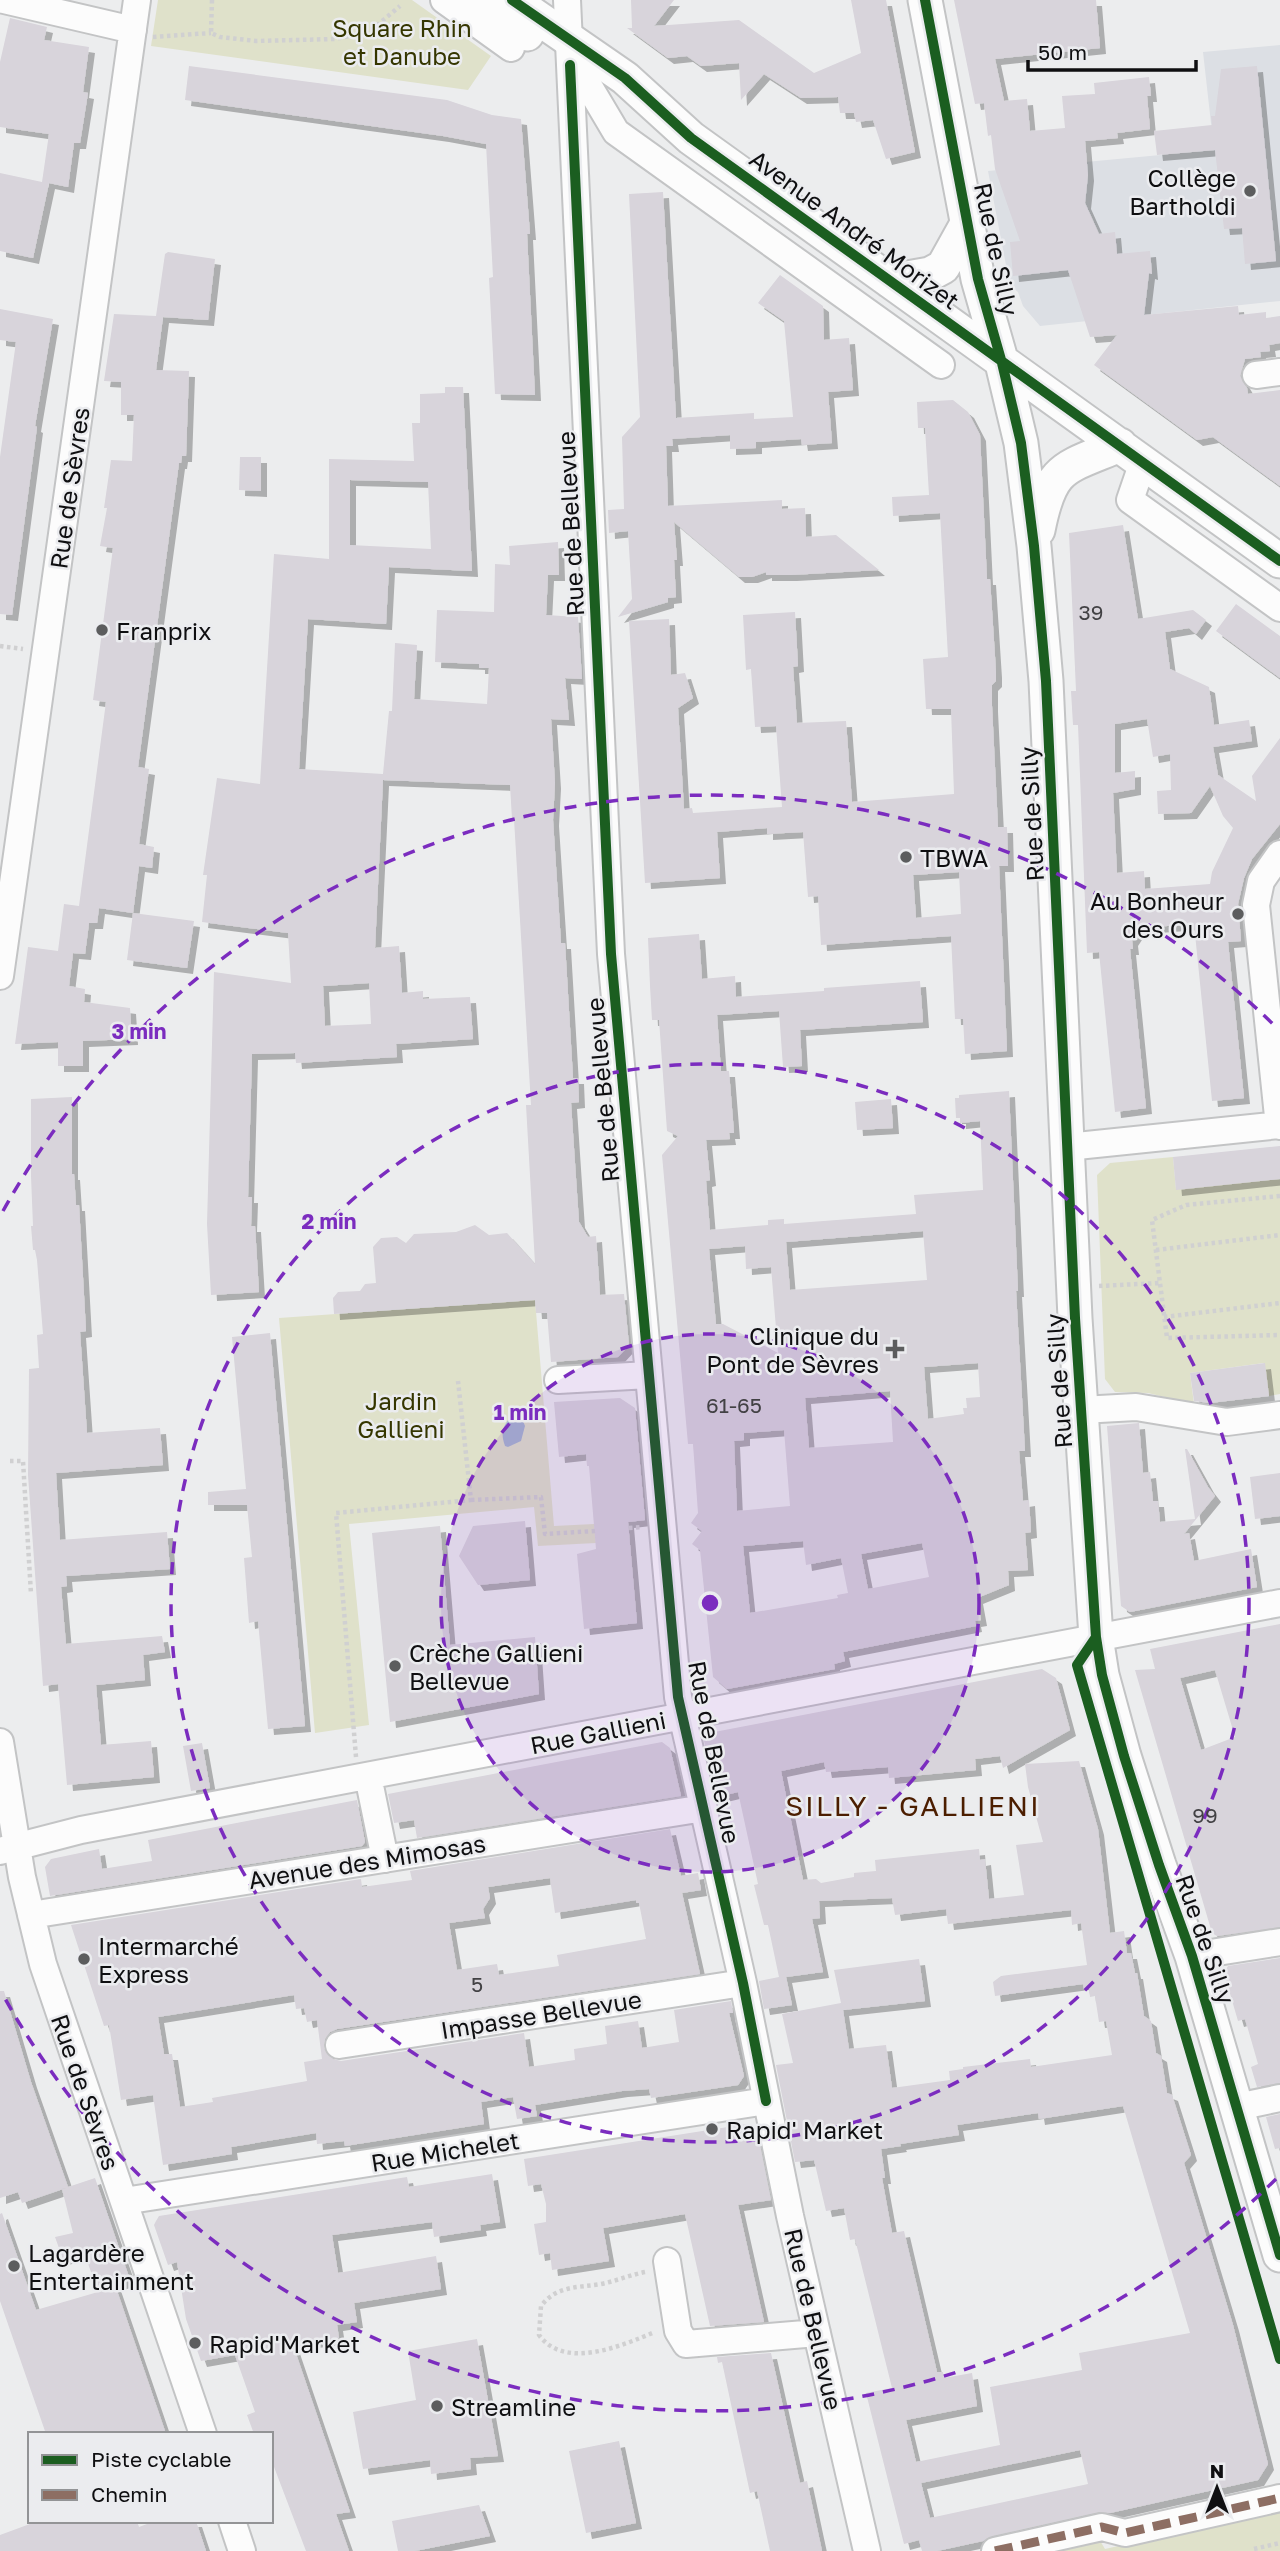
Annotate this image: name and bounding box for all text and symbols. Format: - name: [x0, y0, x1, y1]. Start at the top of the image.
- park label: Square Rhin et Danube: [332, 13, 472, 70]
- scale bar: [1028, 28, 1196, 72]
- text: 50 m: [1038, 39, 1087, 65]
- street label: Avenue André Morizet: [745, 143, 965, 315]
- place label: Collège Bartholdi: [1129, 163, 1236, 220]
- street label: Rue de Silly: [969, 180, 1025, 318]
- marker: Collège Bartholdi: [1242, 183, 1258, 199]
- street label: Rue de Sèvres: [43, 405, 95, 571]
- street label: Rue de Bellevue: [551, 431, 589, 617]
- house number: 39: [1079, 599, 1104, 625]
- place label: Franprix: [116, 616, 211, 645]
- marker: Franprix: [94, 622, 110, 638]
- street label: Rue de Silly: [1013, 746, 1049, 882]
- place label: TBWA: [920, 843, 988, 872]
- marker: TBWA: [898, 849, 914, 865]
- place label: Au Bonheur des Ours: [1090, 886, 1224, 943]
- marker: Au Bonheur des Ours: [1230, 906, 1246, 922]
- street label: Rue de Bellevue: [579, 996, 625, 1184]
- text: 3 min: [112, 1018, 166, 1044]
- text: 2 min: [302, 1208, 356, 1234]
- street label: Rue de Silly: [1039, 1313, 1077, 1449]
- place label: Clinique du Pont de Sèvres: [706, 1321, 879, 1378]
- marker: Clinique du Pont de Sèvres: [885, 1339, 905, 1359]
- park label: Jardin Gallieni: [357, 1386, 445, 1443]
- house number: 61-65: [706, 1392, 762, 1418]
- text: 1 min: [494, 1399, 546, 1425]
- centre of rings: [698, 1591, 722, 1615]
- place label: Crèche Gallieni Bellevue: [409, 1638, 584, 1695]
- marker: Crèche Gallieni Bellevue: [387, 1658, 403, 1674]
- street label: Rue de Bellevue: [683, 1658, 747, 1846]
- street label: Rue Gallieni: [528, 1705, 668, 1759]
- district label: SILLY - GALLIENI: [785, 1789, 1041, 1822]
- house number: 99: [1192, 1802, 1218, 1828]
- street label: Avenue des Mimosas: [246, 1828, 488, 1894]
- street label: Rue de Silly: [1170, 1870, 1242, 2008]
- place label: Intermarché Express: [98, 1931, 239, 1988]
- marker: Intermarché Express: [76, 1951, 92, 1967]
- house number: 5: [471, 1971, 483, 1997]
- street label: Impasse Bellevue: [439, 1984, 643, 2044]
- street label: Rue de Sèvres: [46, 2010, 126, 2174]
- place label: Rapid' Market: [726, 2115, 883, 2144]
- marker: Rapid' Market: [704, 2121, 720, 2137]
- street label: Rue Michelet: [369, 2125, 521, 2177]
- street label: Rue de Bellevue: [779, 2225, 849, 2413]
- place label: Lagardère Entertainment: [28, 2238, 194, 2295]
- marker: Lagardère Entertainment: [6, 2258, 22, 2274]
- place label: Rapid'Market: [209, 2329, 360, 2358]
- marker: Rapid'Market: [187, 2335, 203, 2351]
- place label: Streamline: [451, 2392, 576, 2421]
- marker: Streamline: [429, 2398, 445, 2414]
- legend: [28, 2432, 273, 2523]
- text: Piste cyclable: [91, 2446, 231, 2472]
- north arrow: [1182, 2453, 1252, 2523]
- text: N: [1210, 2459, 1224, 2482]
- text: Chemin: [91, 2481, 168, 2507]

